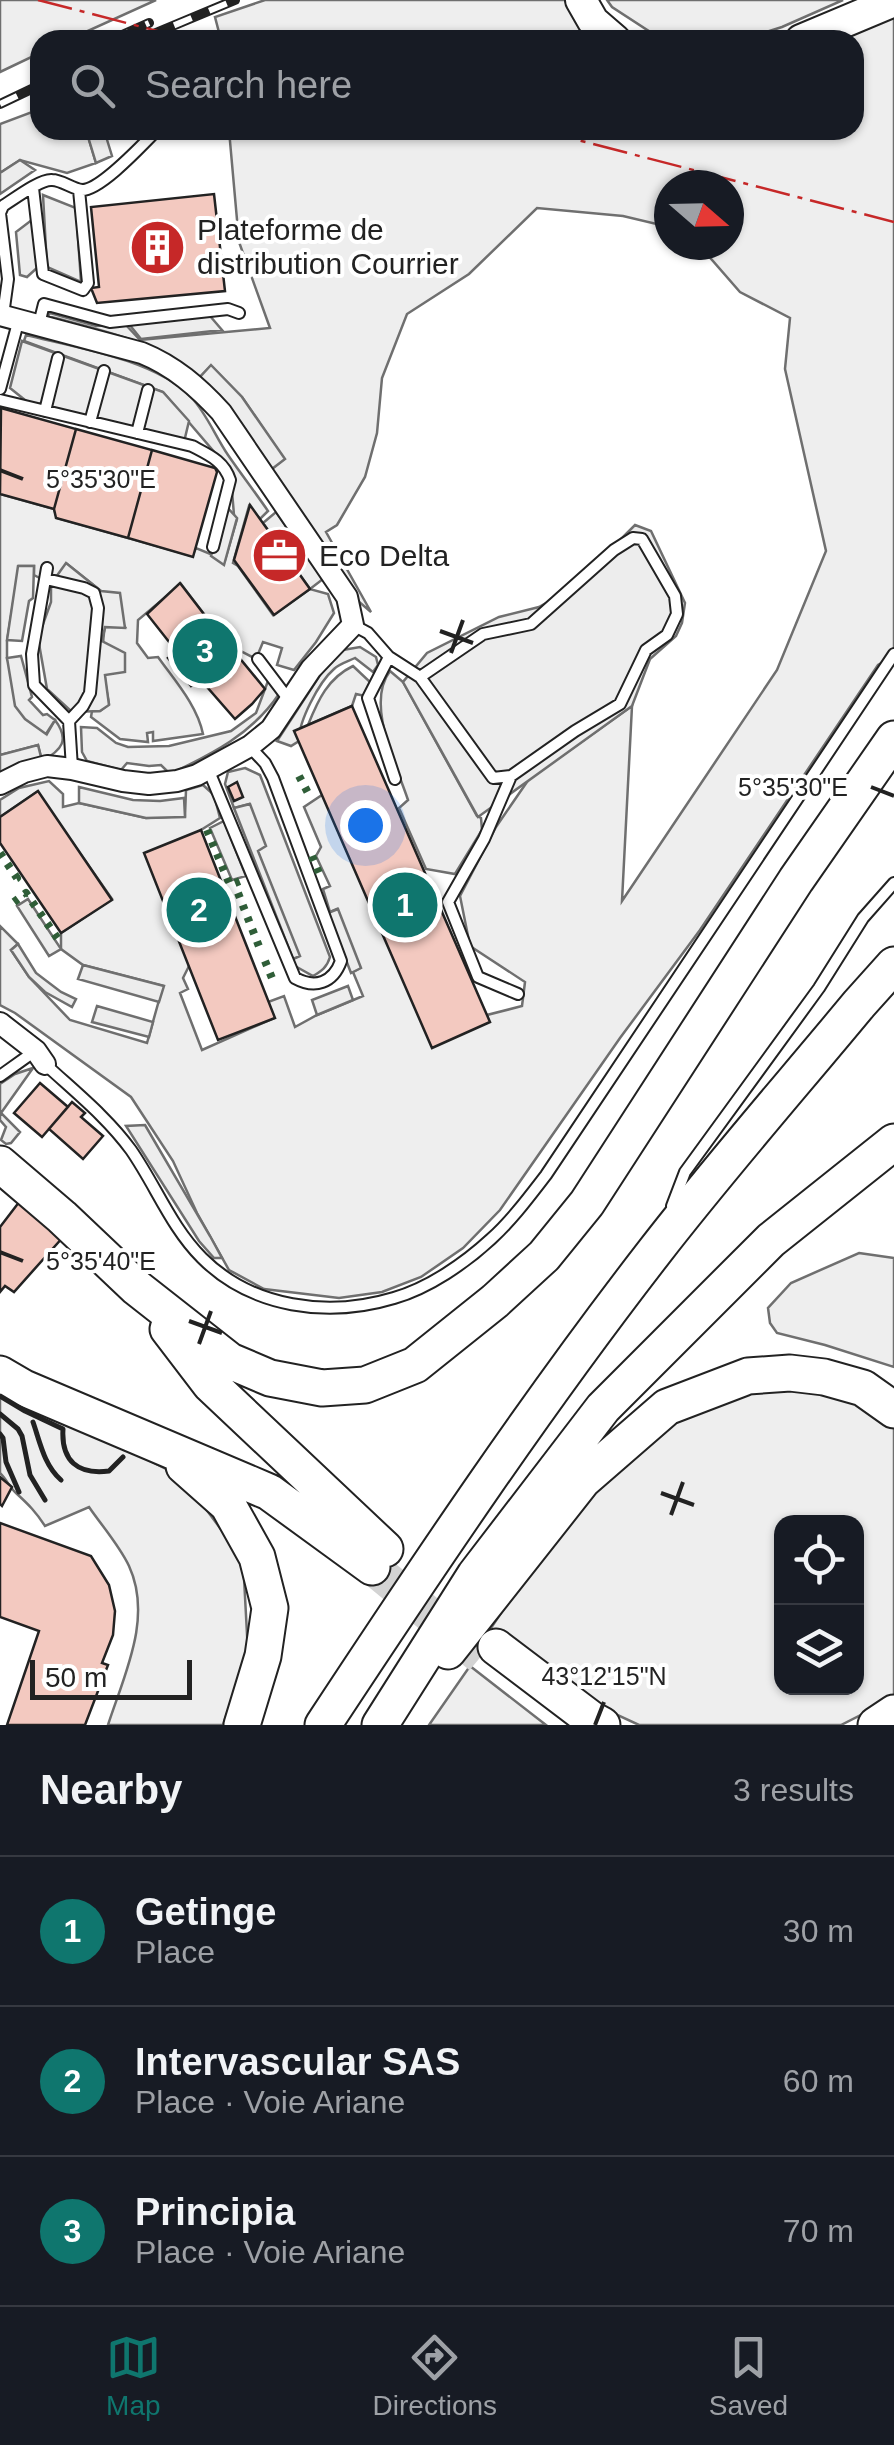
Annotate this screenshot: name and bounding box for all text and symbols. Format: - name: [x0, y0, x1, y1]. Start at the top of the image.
- search box: [30, 30, 864, 140]
- icon: search: [65, 58, 120, 113]
- text: Search here: [145, 64, 352, 106]
- north arrow: [654, 170, 744, 260]
- place label: Plateforme de distribution Courrier: [197, 213, 459, 280]
- building icon: Plateforme de distribution Courrier: [128, 217, 188, 277]
- text: 5°35'30"E: [46, 465, 156, 493]
- office icon: Eco Delta: [250, 526, 310, 586]
- place label: Eco Delta: [319, 539, 449, 572]
- pin: 3: [172, 614, 238, 688]
- text: 5°35'30"E: [738, 773, 848, 801]
- your location: [340, 800, 391, 851]
- pin: 1: [372, 868, 438, 942]
- pin: 2: [166, 872, 232, 948]
- text: 5°35'40"E: [46, 1247, 156, 1275]
- map controls: [774, 1515, 864, 1695]
- button: locate: [774, 1515, 864, 1605]
- button: layers: [774, 1605, 864, 1695]
- scale bar: [30, 1655, 192, 1700]
- text: 50 m: [45, 1662, 107, 1693]
- text: 43°12'15"N: [541, 1662, 667, 1690]
- text: Nearby: [40, 1766, 182, 1813]
- text: 3 results: [733, 1772, 854, 1808]
- text: Getinge: [135, 1891, 276, 1933]
- text: 1: [64, 1913, 81, 1949]
- text: 30 m: [783, 1913, 854, 1949]
- text: Place: [135, 1934, 215, 1970]
- text: Intervascular SAS: [135, 2041, 460, 2083]
- text: 2: [64, 2063, 81, 2099]
- text: 60 m: [783, 2063, 854, 2099]
- text: Place · Voie Ariane: [135, 2084, 405, 2120]
- text: Principia: [135, 2191, 296, 2233]
- text: 3: [64, 2213, 81, 2249]
- text: 70 m: [783, 2213, 854, 2249]
- text: Place · Voie Ariane: [135, 2234, 405, 2270]
- tab: Map: [106, 2330, 161, 2422]
- tab: Directions: [373, 2330, 497, 2422]
- tab: Saved: [709, 2330, 788, 2422]

